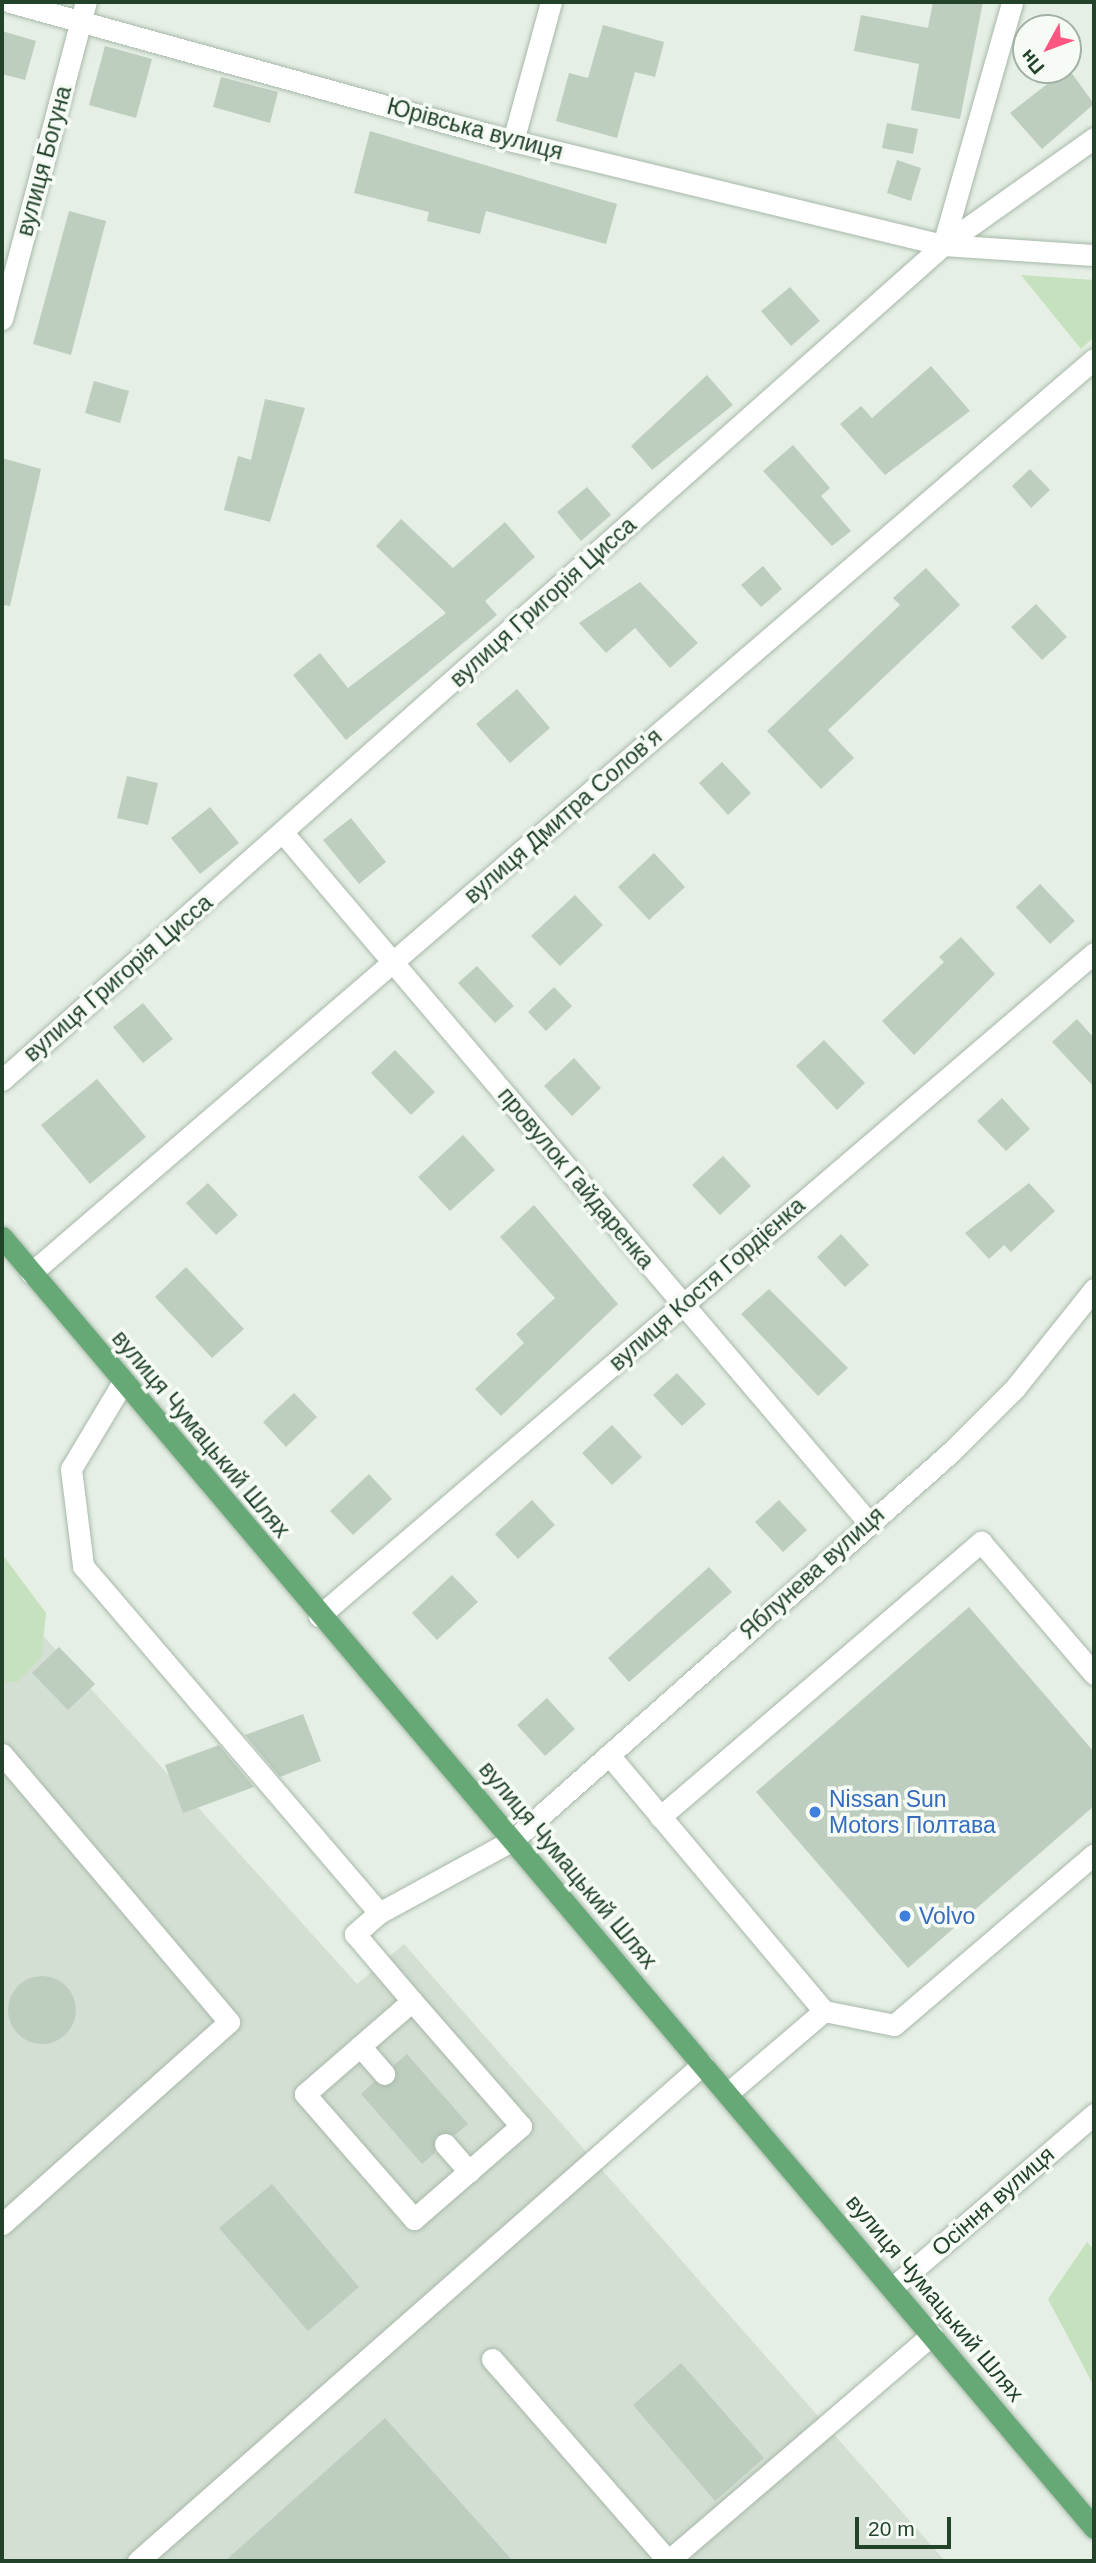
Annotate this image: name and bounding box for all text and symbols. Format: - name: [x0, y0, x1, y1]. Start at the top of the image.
- north arrow: [1012, 14, 1082, 84]
- text: Пн: [1016, 45, 1048, 78]
- street label: вулиця Богуна: [11, 83, 77, 239]
- street label: Юрівська вулиця: [384, 92, 566, 166]
- street label: вулиця Григорія Цисса: [444, 511, 642, 693]
- street label: вулиця Дмитра Соловʼя: [459, 723, 667, 909]
- street label: вулиця Григорія Цисса: [18, 889, 218, 1067]
- street label: провулок Гайдаренка: [492, 1082, 660, 1274]
- street label: вулиця Костя Гордієнка: [603, 1191, 811, 1377]
- street label: вулиця Чумацький Шлях: [106, 1325, 296, 1543]
- street label: Яблунева вулиця: [734, 1501, 890, 1645]
- street label: вулиця Чумацький Шлях: [473, 1756, 663, 1974]
- place label: Nissan Sun Motors Полтава: [829, 1785, 996, 1839]
- marker: Nissan Sun Motors Полтава: [807, 1804, 823, 1820]
- place label: Volvo: [919, 1902, 975, 1930]
- marker: Volvo: [897, 1908, 913, 1924]
- street label: Осіння вулиця: [926, 2140, 1060, 2262]
- street label: вулиця Чумацький Шлях: [840, 2189, 1030, 2407]
- scale bar: [858, 2504, 954, 2548]
- text: 20 m: [868, 2517, 915, 2540]

